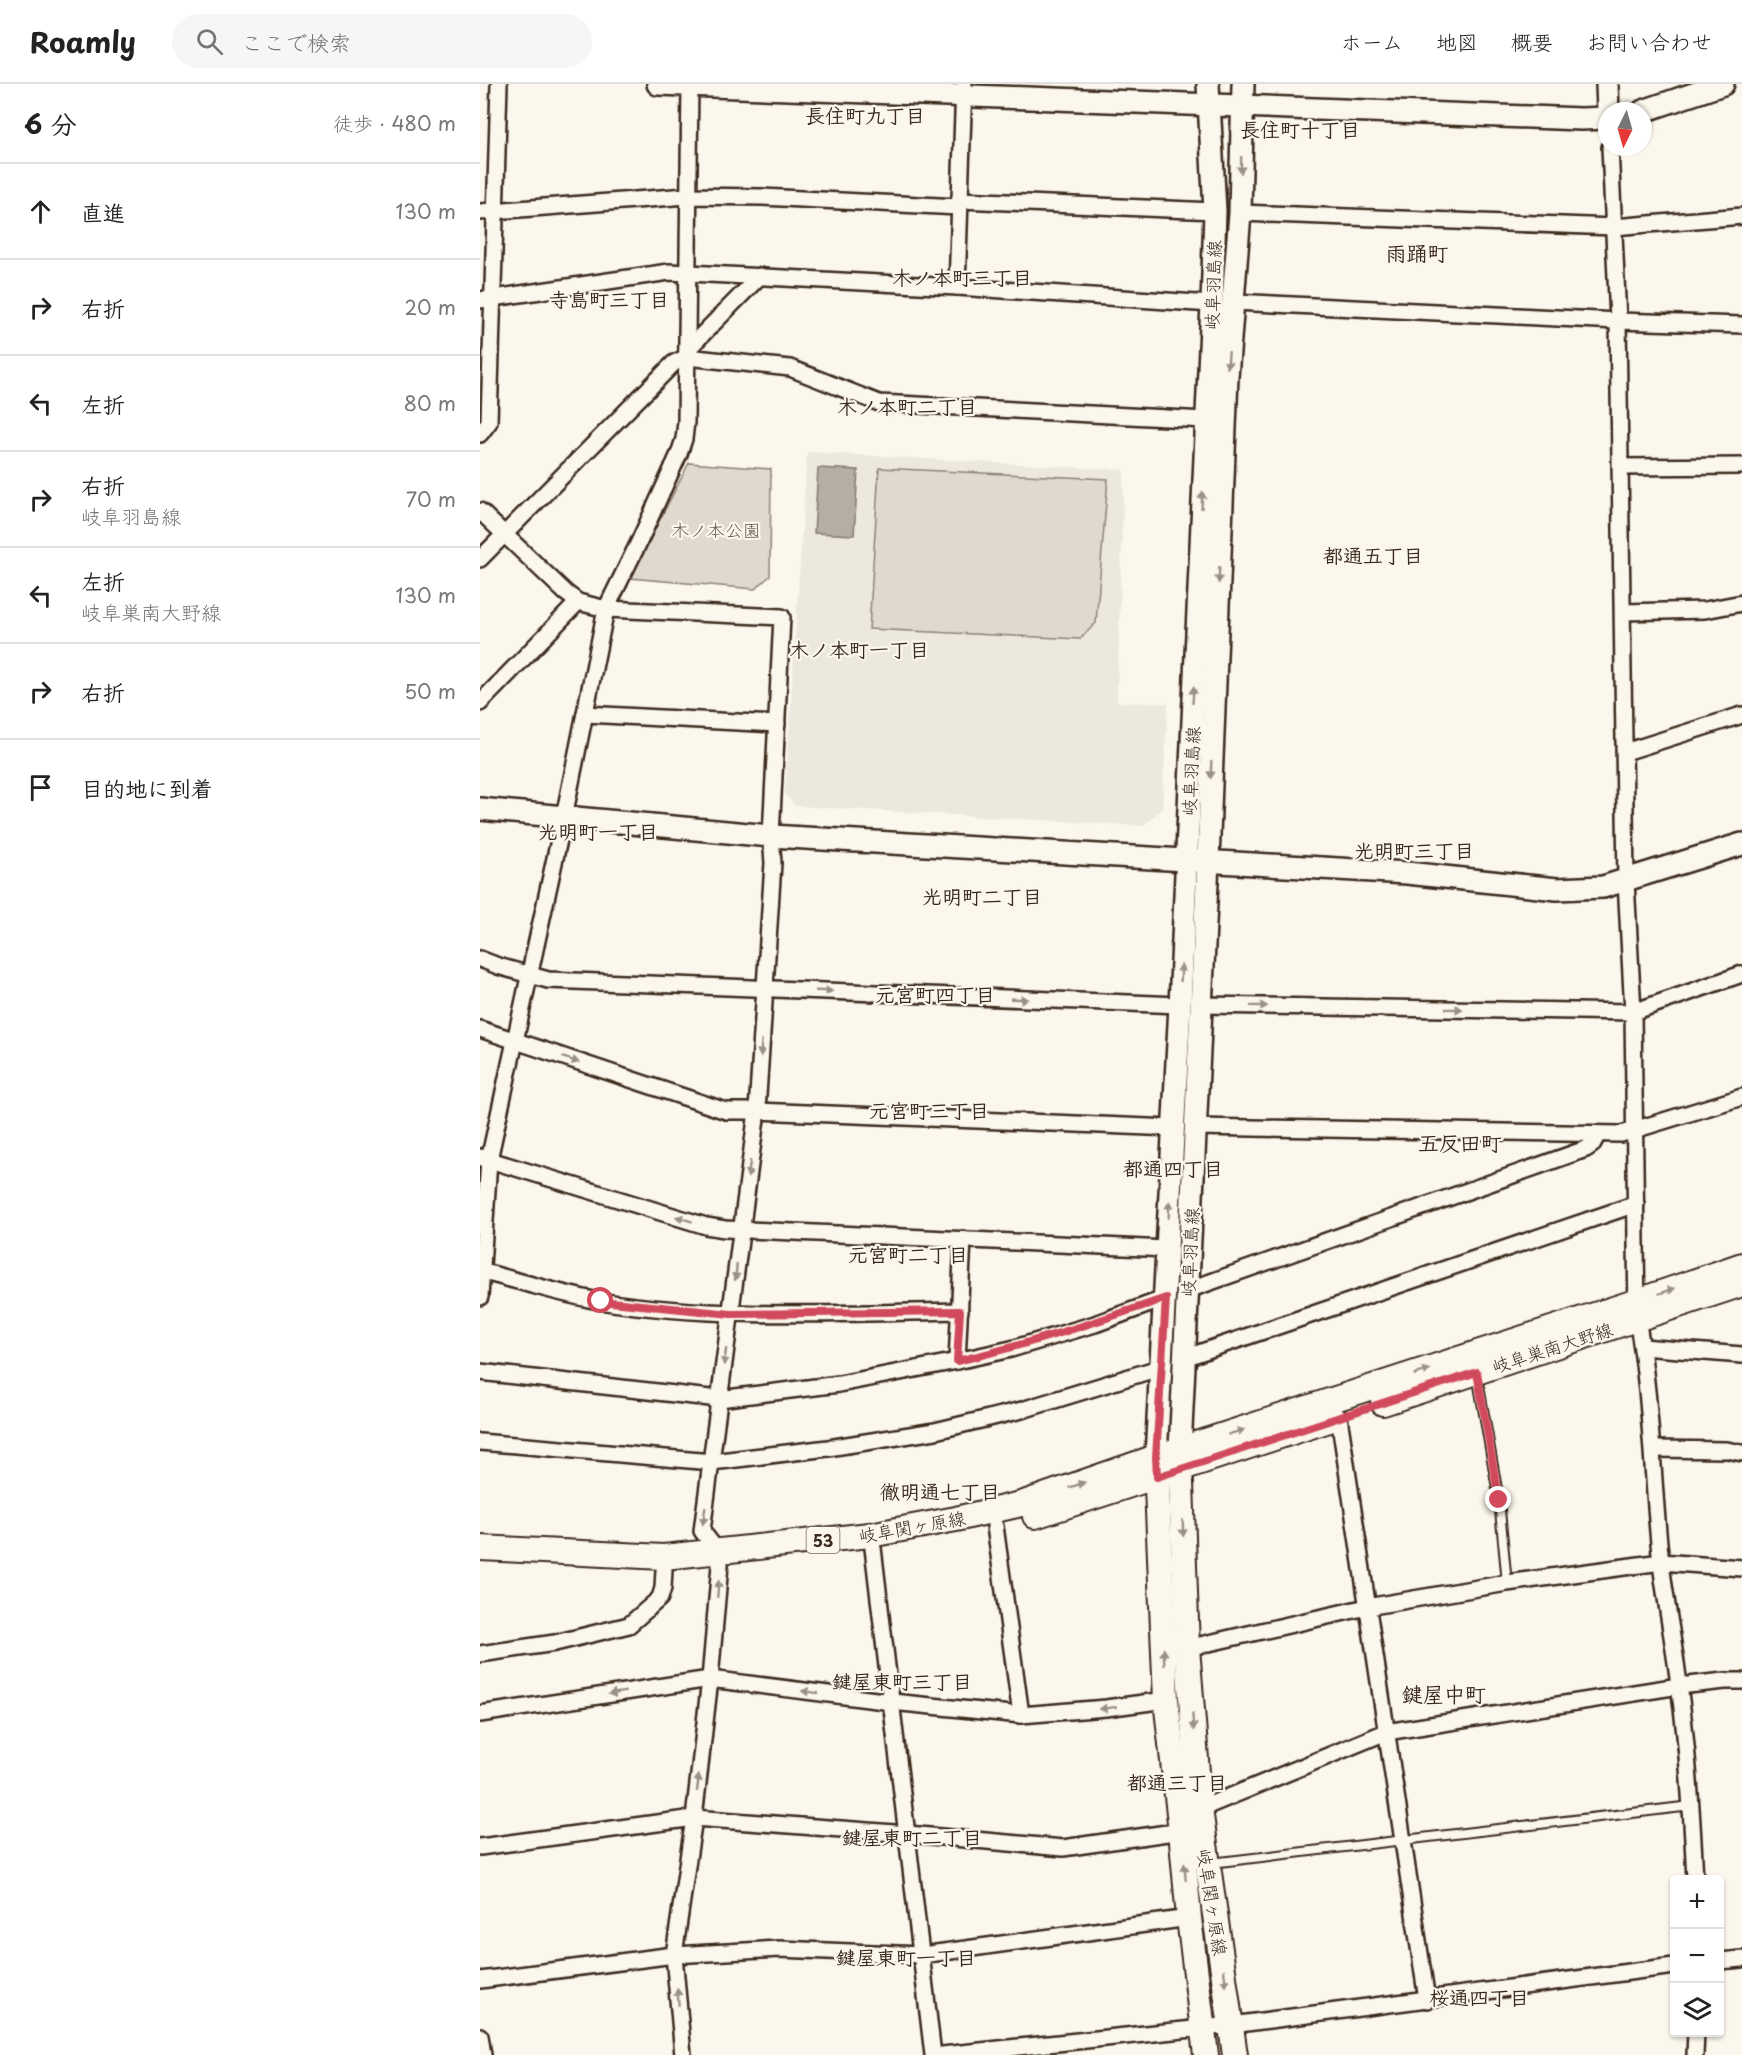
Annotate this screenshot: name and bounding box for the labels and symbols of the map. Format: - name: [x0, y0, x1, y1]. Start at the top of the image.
- district label: 長住町九丁目: [805, 100, 925, 130]
- north arrow: [1598, 102, 1652, 156]
- district label: 長住町十丁目: [1240, 114, 1360, 144]
- one-way arrow: [1237, 156, 1246, 175]
- district label: 雨踊町: [1386, 236, 1449, 268]
- street label: 岐阜羽島線: [1197, 240, 1227, 330]
- district label: 木ノ本町三丁目: [892, 262, 1032, 292]
- district label: 寺島町三丁目: [549, 284, 669, 314]
- one-way arrow: [1223, 350, 1233, 369]
- district label: 木ノ本町二丁目: [837, 391, 977, 421]
- one-way arrow: [1198, 490, 1207, 509]
- park label: 木ノ本公園: [671, 516, 761, 543]
- district label: 都通五丁目: [1323, 540, 1423, 570]
- one-way arrow: [1214, 566, 1223, 585]
- district label: 木ノ本町一丁目: [789, 634, 929, 664]
- one-way arrow: [1189, 685, 1198, 704]
- street label: 岐阜羽島線: [1174, 725, 1206, 817]
- one-way arrow: [1207, 761, 1216, 780]
- district label: 光明町一丁目: [538, 816, 658, 846]
- district label: 光明町三丁目: [1354, 835, 1474, 865]
- district label: 光明町二丁目: [922, 881, 1042, 911]
- one-way arrow: [1177, 964, 1186, 983]
- district label: 元宮町四丁目: [875, 979, 995, 1009]
- one-way arrow: [814, 987, 833, 996]
- one-way arrow: [1009, 994, 1028, 1004]
- one-way arrow: [1250, 1001, 1269, 1011]
- one-way arrow: [1445, 1004, 1464, 1014]
- one-way arrow: [757, 1038, 766, 1057]
- one-way arrow: [562, 1055, 580, 1065]
- district label: 元宮町三丁目: [869, 1095, 989, 1125]
- district label: 五反田町: [1418, 1126, 1502, 1158]
- district label: 都通四丁目: [1123, 1153, 1223, 1183]
- one-way arrow: [745, 1159, 754, 1178]
- one-way arrow: [1165, 1201, 1174, 1220]
- street label: 岐阜羽島線: [1173, 1206, 1205, 1298]
- one-way arrow: [675, 1214, 693, 1223]
- district label: 元宮町二丁目: [848, 1239, 968, 1269]
- one-way arrow: [731, 1263, 741, 1282]
- one-way arrow: [1658, 1286, 1676, 1296]
- route start: [587, 1287, 613, 1313]
- street label: 岐阜巣南大野線: [1488, 1315, 1616, 1379]
- one-way arrow: [721, 1347, 730, 1366]
- one-way arrow: [1413, 1367, 1431, 1377]
- one-way arrow: [1227, 1427, 1245, 1436]
- district label: 徹明通七丁目: [880, 1476, 1000, 1506]
- one-way arrow: [1068, 1479, 1086, 1489]
- route end: [1485, 1486, 1511, 1512]
- street label: 岐阜関ヶ原線: [856, 1503, 968, 1549]
- one-way arrow: [700, 1507, 709, 1526]
- one-way arrow: [1179, 1518, 1188, 1537]
- road number: 53: [806, 1527, 840, 1553]
- one-way arrow: [713, 1579, 723, 1598]
- one-way arrow: [1160, 1647, 1169, 1666]
- district label: 鍵屋東町三丁目: [832, 1666, 972, 1696]
- district label: 鍵屋中町: [1402, 1677, 1486, 1709]
- one-way arrow: [800, 1687, 819, 1696]
- one-way arrow: [607, 1689, 626, 1698]
- one-way arrow: [1098, 1703, 1117, 1713]
- one-way arrow: [1188, 1713, 1198, 1732]
- district label: 都通三丁目: [1127, 1767, 1227, 1797]
- one-way arrow: [693, 1773, 703, 1792]
- district label: 鍵屋東町二丁目: [842, 1822, 982, 1852]
- street label: 岐阜関ヶ原線: [1191, 1847, 1235, 1957]
- one-way arrow: [1180, 1862, 1190, 1881]
- district label: 鍵屋東町一丁目: [836, 1942, 976, 1972]
- one-way arrow: [1220, 1969, 1229, 1988]
- district label: 桜通四丁目: [1429, 1982, 1529, 2012]
- one-way arrow: [673, 1987, 683, 2006]

